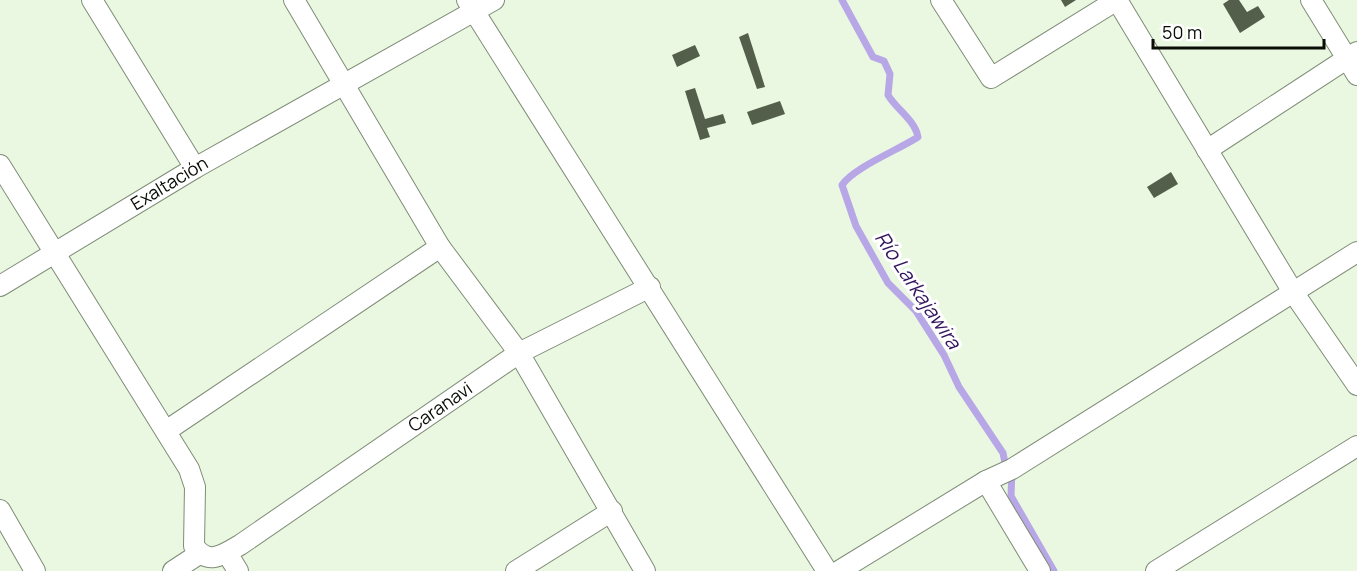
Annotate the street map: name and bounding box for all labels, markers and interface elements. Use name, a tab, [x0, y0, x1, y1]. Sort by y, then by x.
scale bar	[1153, 12, 1324, 50]
text: 50 m	[1162, 20, 1202, 44]
street label: Exaltación	[126, 150, 212, 215]
water label: Río Larkajawira	[869, 226, 968, 355]
street label: Caranavi	[403, 376, 477, 437]

